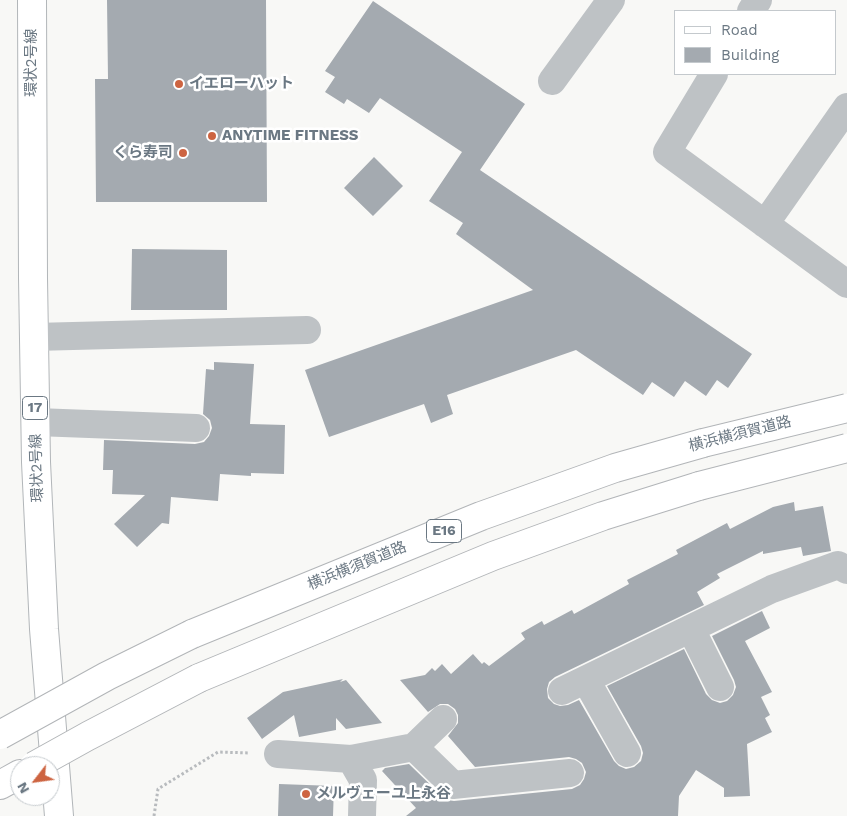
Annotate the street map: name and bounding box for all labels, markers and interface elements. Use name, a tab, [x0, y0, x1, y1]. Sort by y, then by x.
legend	[674, 10, 837, 75]
text: Road	[721, 21, 758, 39]
street label: 環状2号線	[23, 29, 41, 97]
text: Building	[721, 46, 779, 64]
place label: イエローハット	[189, 75, 294, 93]
marker: イエローハット	[173, 78, 185, 90]
place label: ANYTIME FITNESS	[222, 127, 358, 145]
marker: ANYTIME FITNESS	[206, 130, 218, 142]
place label: くら寿司	[113, 144, 173, 162]
marker: くら寿司	[177, 147, 189, 159]
road number: 17	[22, 396, 48, 419]
street label: 横浜横須賀道路	[687, 413, 793, 455]
street label: 環状2号線	[27, 433, 47, 503]
road number: E16	[426, 520, 462, 542]
street label: 横浜横須賀道路	[305, 538, 409, 594]
north arrow	[10, 756, 60, 806]
text: N	[13, 780, 32, 796]
place label: メルヴェーユ上永谷	[316, 785, 451, 803]
marker: メルヴェーユ上永谷	[300, 788, 312, 800]

